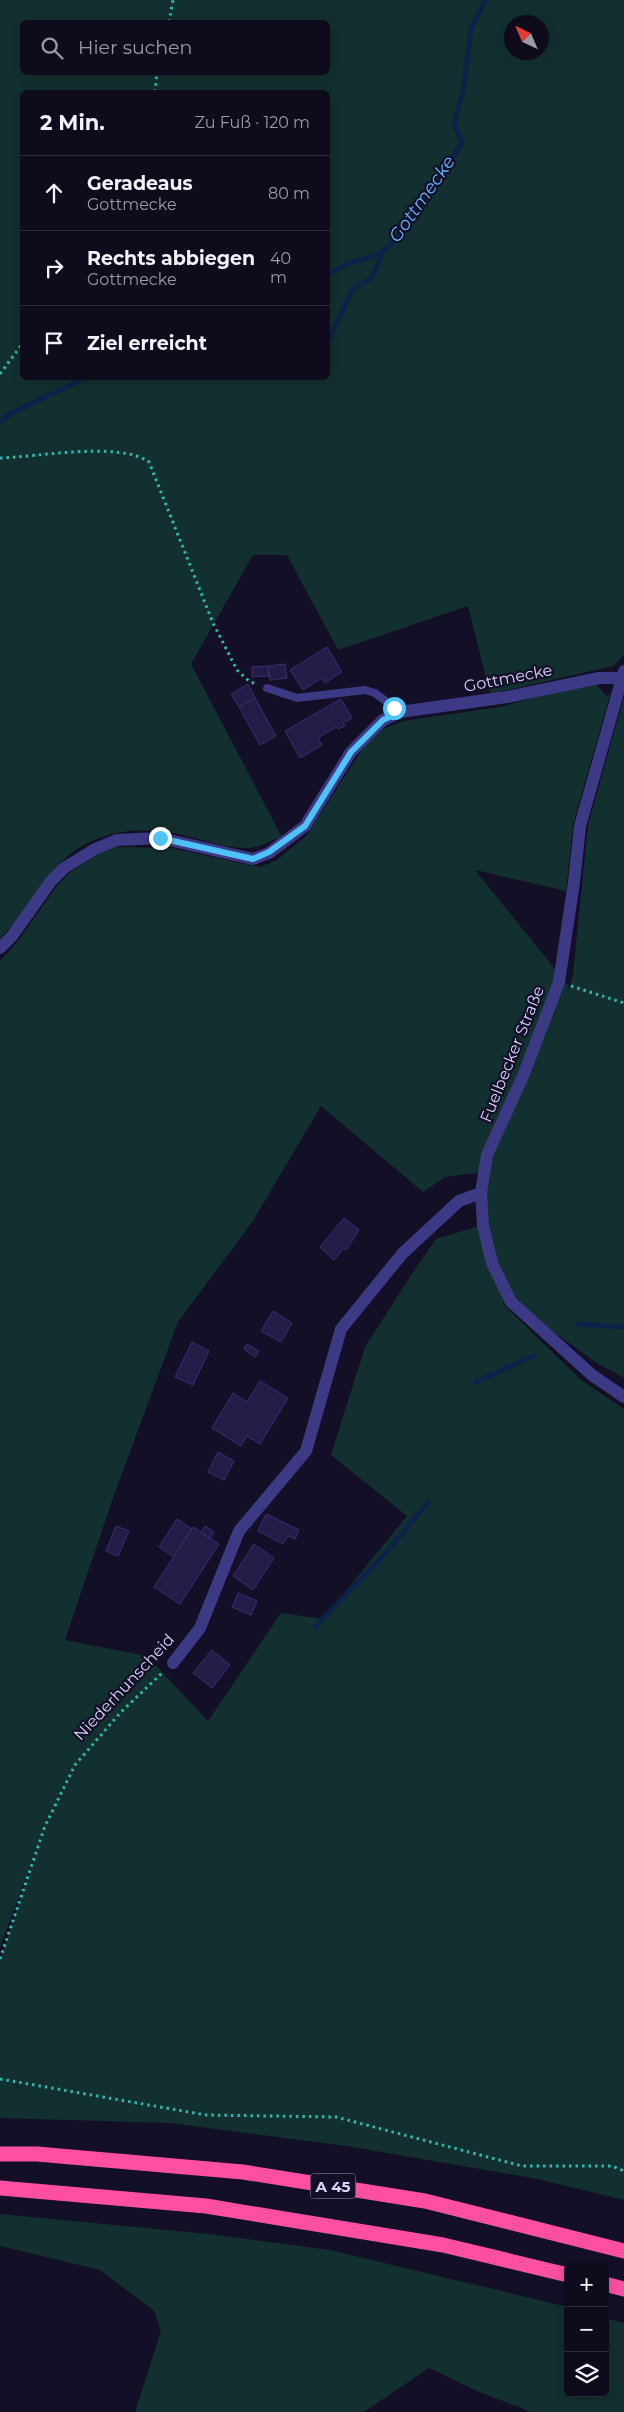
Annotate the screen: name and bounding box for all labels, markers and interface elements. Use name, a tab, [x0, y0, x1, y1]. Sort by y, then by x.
north arrow	[504, 15, 549, 60]
search box	[20, 20, 330, 75]
icon: search	[38, 34, 66, 62]
text: Hier suchen	[78, 36, 192, 59]
text: 2 Min.	[40, 110, 105, 135]
text: Zu Fuß · 120 m	[194, 113, 310, 132]
water label: Gottmecke	[384, 151, 460, 247]
text: Geradeaus	[87, 172, 193, 195]
icon: ahead	[40, 179, 68, 207]
text: 80 m	[268, 184, 310, 203]
text: Gottmecke	[87, 195, 177, 214]
text: Rechts abbiegen	[87, 247, 255, 270]
text: 40 m	[270, 249, 291, 287]
icon: right	[40, 254, 68, 282]
text: Gottmecke	[87, 270, 177, 289]
icon: arrive	[40, 329, 68, 357]
text: Ziel erreicht	[87, 332, 207, 355]
street label: Gottmecke	[462, 660, 554, 696]
route start	[383, 697, 406, 720]
route end	[149, 827, 172, 850]
street label: Fuelbecker Straße	[476, 983, 548, 1125]
street label: Niederhunscheid	[70, 1630, 178, 1744]
road number: A 45	[310, 2174, 356, 2198]
map controls	[564, 2262, 609, 2397]
button: +	[564, 2262, 609, 2307]
button: −	[564, 2307, 609, 2352]
button: layers	[564, 2352, 609, 2397]

